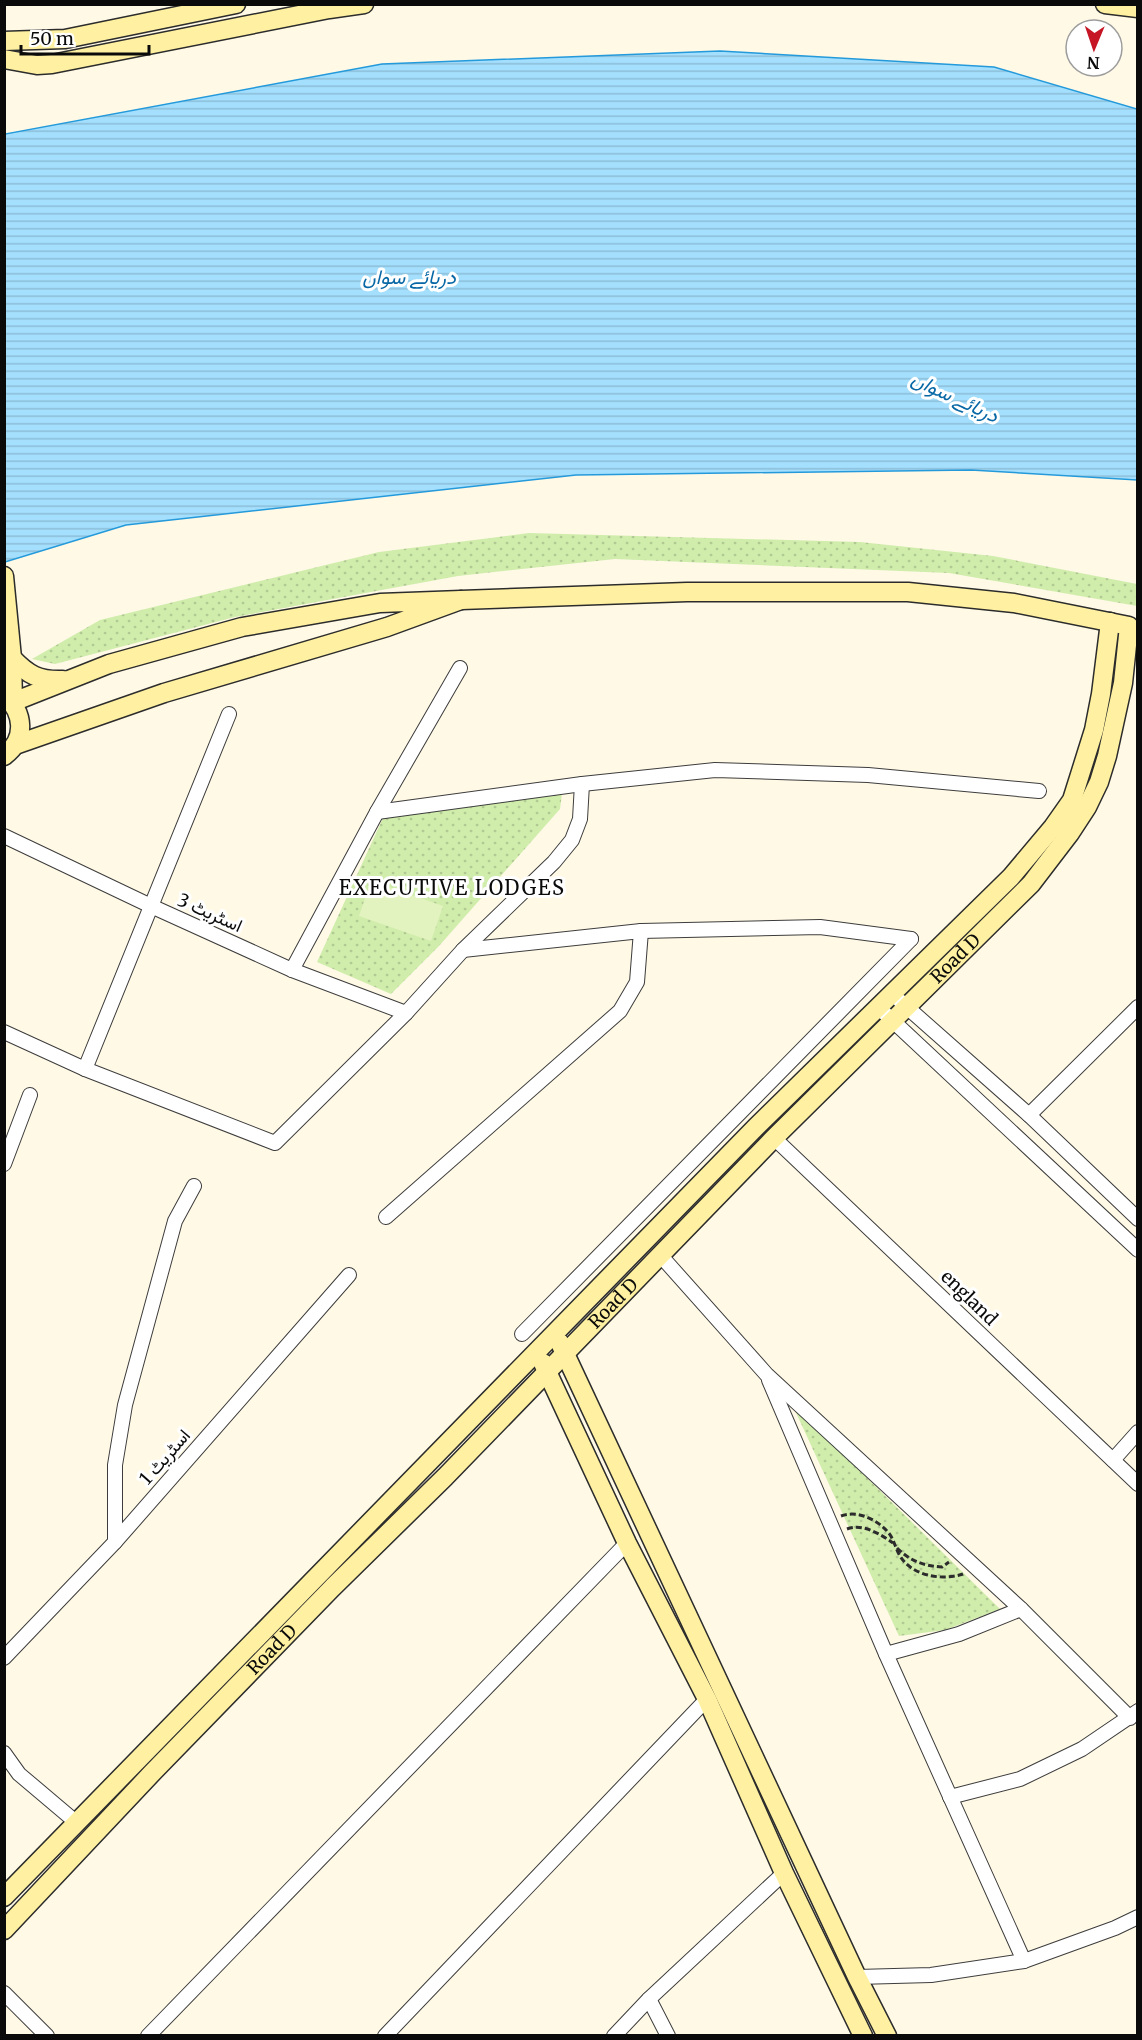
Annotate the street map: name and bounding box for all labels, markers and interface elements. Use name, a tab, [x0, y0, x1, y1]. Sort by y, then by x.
scale bar	[21, 18, 148, 56]
north arrow	[1064, 18, 1124, 78]
text: 50 m	[30, 27, 74, 50]
text: N	[1086, 53, 1100, 73]
water label: دریائے سواں	[362, 264, 456, 290]
water label: دریائے سواں	[907, 365, 1003, 429]
district label: EXECUTIVE LODGES	[339, 875, 565, 900]
street label: اسٹریٹ 3	[174, 888, 246, 937]
street label: Road D	[925, 928, 985, 988]
street label: england	[936, 1265, 1003, 1330]
street label: Road D	[583, 1273, 643, 1333]
street label: اسٹریٹ 1	[134, 1424, 195, 1489]
street label: Road D	[242, 1619, 301, 1679]

